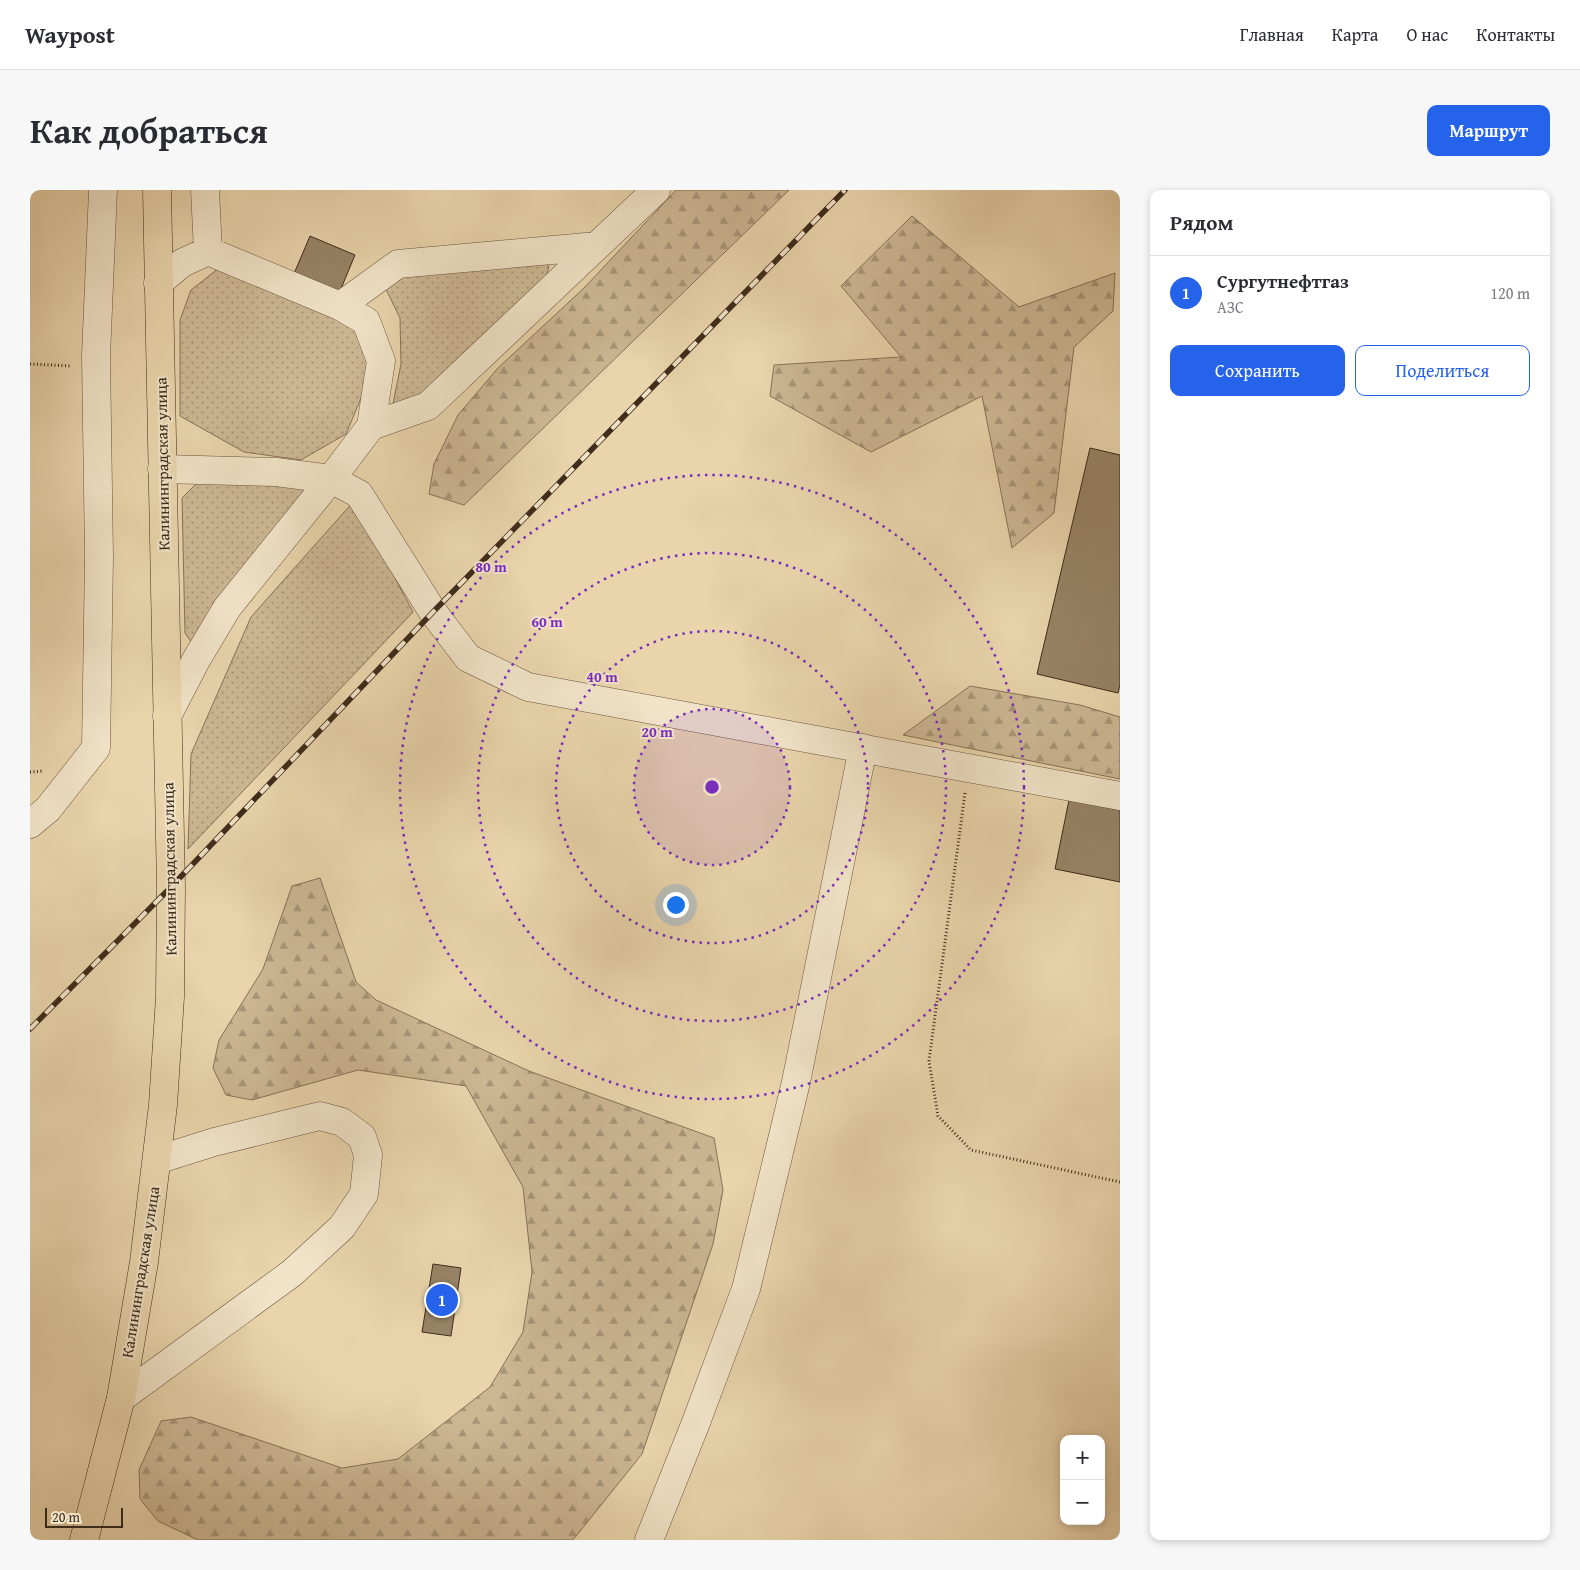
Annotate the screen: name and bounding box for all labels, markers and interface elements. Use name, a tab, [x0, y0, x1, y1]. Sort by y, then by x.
text: Waypost	[25, 17, 115, 52]
text: Главная	[1240, 21, 1304, 48]
text: Карта	[1332, 21, 1378, 48]
text: О нас	[1406, 21, 1448, 48]
text: Контакты	[1476, 21, 1555, 48]
text: Как добраться	[30, 105, 268, 156]
button: Маршрут	[1427, 105, 1550, 156]
text: Рядом	[1170, 207, 1233, 238]
text: Сургутнефтгаз	[1217, 267, 1349, 295]
text: 1	[1182, 281, 1190, 305]
text: 120 m	[1490, 281, 1530, 305]
text: АЗС	[1217, 295, 1244, 319]
button: Сохранить	[1170, 345, 1345, 396]
button: Поделиться	[1355, 345, 1530, 396]
street label: Калининградская улица	[148, 377, 176, 551]
text: 80 m	[475, 556, 507, 577]
text: 60 m	[531, 611, 563, 632]
text: 40 m	[586, 666, 618, 687]
text: 20 m	[641, 721, 673, 742]
centre of rings	[703, 778, 721, 796]
street label: Калининградская улица	[155, 782, 183, 956]
your location	[663, 892, 689, 918]
street label: Калининградская улица	[115, 1184, 165, 1360]
pin: 1	[426, 1281, 458, 1319]
map controls	[1060, 1435, 1105, 1525]
button: +	[1060, 1435, 1105, 1480]
button: −	[1060, 1480, 1105, 1525]
scale bar	[45, 1505, 122, 1528]
text: 20 m	[52, 1507, 80, 1527]

